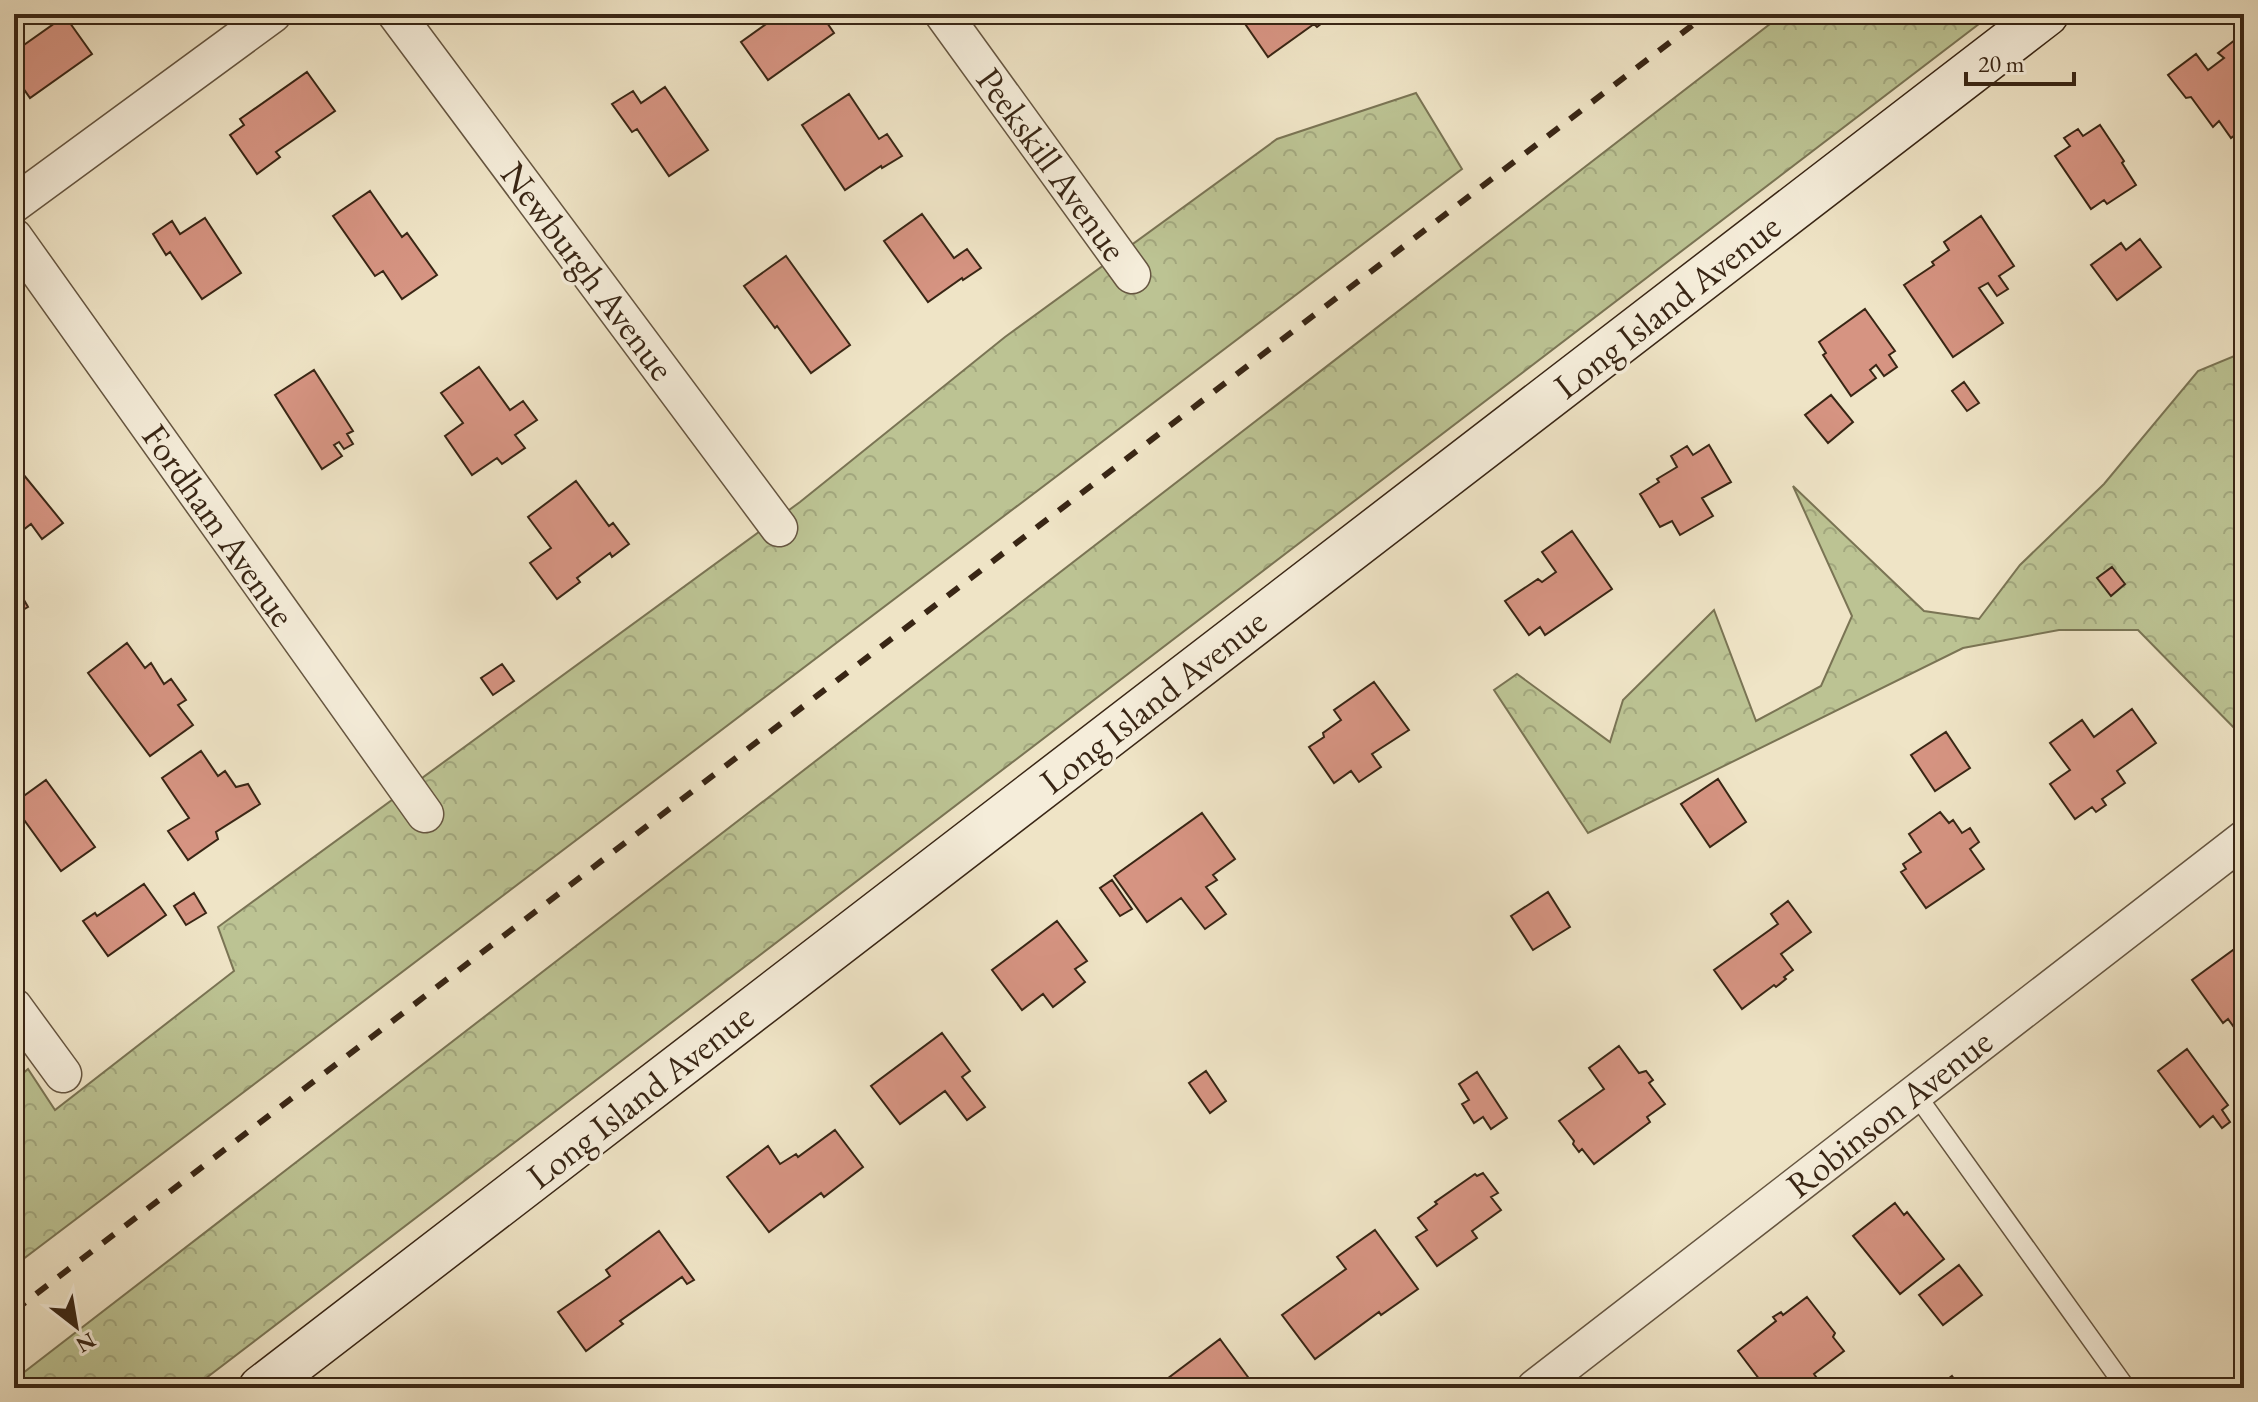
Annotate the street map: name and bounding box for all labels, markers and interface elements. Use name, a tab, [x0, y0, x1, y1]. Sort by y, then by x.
scale bar	[1966, 36, 2074, 86]
text: 20 m	[1978, 48, 2025, 79]
street label: Peekskill Avenue	[966, 58, 1138, 270]
street label: Newburgh Avenue	[491, 152, 685, 390]
street label: Long Island Avenue	[1544, 203, 1790, 409]
street label: Fordham Avenue	[132, 415, 306, 635]
street label: Long Island Avenue	[1030, 598, 1276, 804]
street label: Long Island Avenue	[517, 993, 763, 1199]
street label: Robinson Avenue	[1776, 1018, 2002, 1208]
north arrow	[36, 1286, 116, 1366]
text: N	[71, 1326, 101, 1360]

